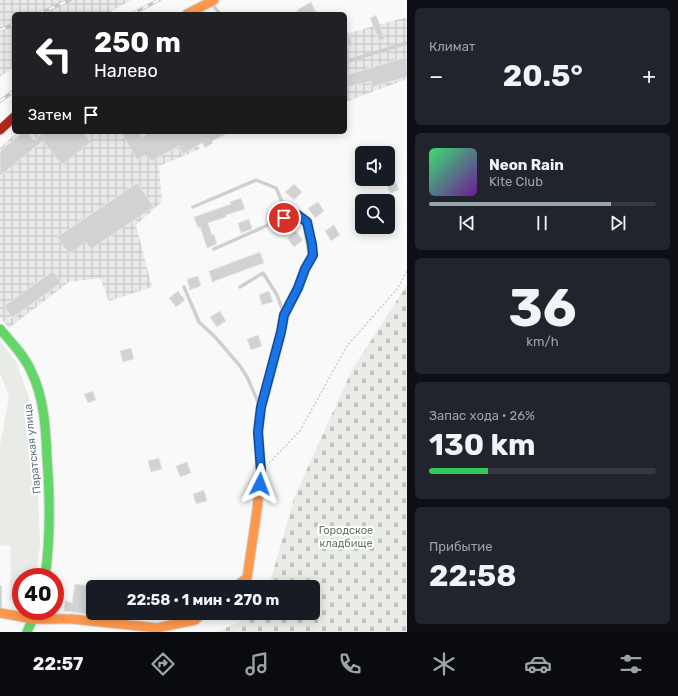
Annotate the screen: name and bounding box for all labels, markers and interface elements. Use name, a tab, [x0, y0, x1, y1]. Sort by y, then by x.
text: 250 m	[94, 26, 181, 59]
icon: left	[28, 28, 80, 80]
text: Климат	[429, 39, 475, 54]
text: 20.5°	[503, 58, 583, 94]
text: Налево	[94, 60, 158, 82]
text: −	[429, 63, 443, 90]
text: +	[642, 63, 656, 90]
icon: arrive	[80, 104, 102, 126]
text: Затем	[28, 106, 72, 124]
map controls	[355, 146, 395, 234]
button: sound	[355, 146, 395, 186]
text: Neon Rain	[489, 156, 564, 174]
text: Kite Club	[489, 174, 543, 189]
button: search	[355, 194, 395, 234]
pin	[267, 201, 301, 235]
icon: arrive	[273, 207, 295, 229]
icon: previous	[456, 212, 478, 234]
icon: pause	[531, 212, 553, 234]
icon: next	[607, 212, 629, 234]
text: 36	[508, 277, 577, 339]
text: km/h	[526, 334, 559, 349]
street label: Паратская улица	[21, 403, 44, 495]
text: Запас хода · 26%	[429, 408, 535, 423]
text: 130 km	[429, 427, 536, 463]
position arrow	[239, 463, 281, 505]
park label: Городское кладбище	[319, 524, 373, 550]
text: Прибытие	[429, 539, 493, 554]
text: 22:58	[429, 558, 516, 594]
speed limit sign: 40	[12, 568, 64, 620]
text: 22:58 · 1 мин · 270 m	[127, 591, 279, 609]
icon: directions	[149, 650, 177, 678]
icon: music	[243, 650, 271, 678]
icon: phone	[336, 650, 364, 678]
icon: climate	[430, 650, 458, 678]
icon: car	[524, 650, 552, 678]
icon: filters	[617, 650, 645, 678]
text: 22:57	[33, 653, 83, 675]

